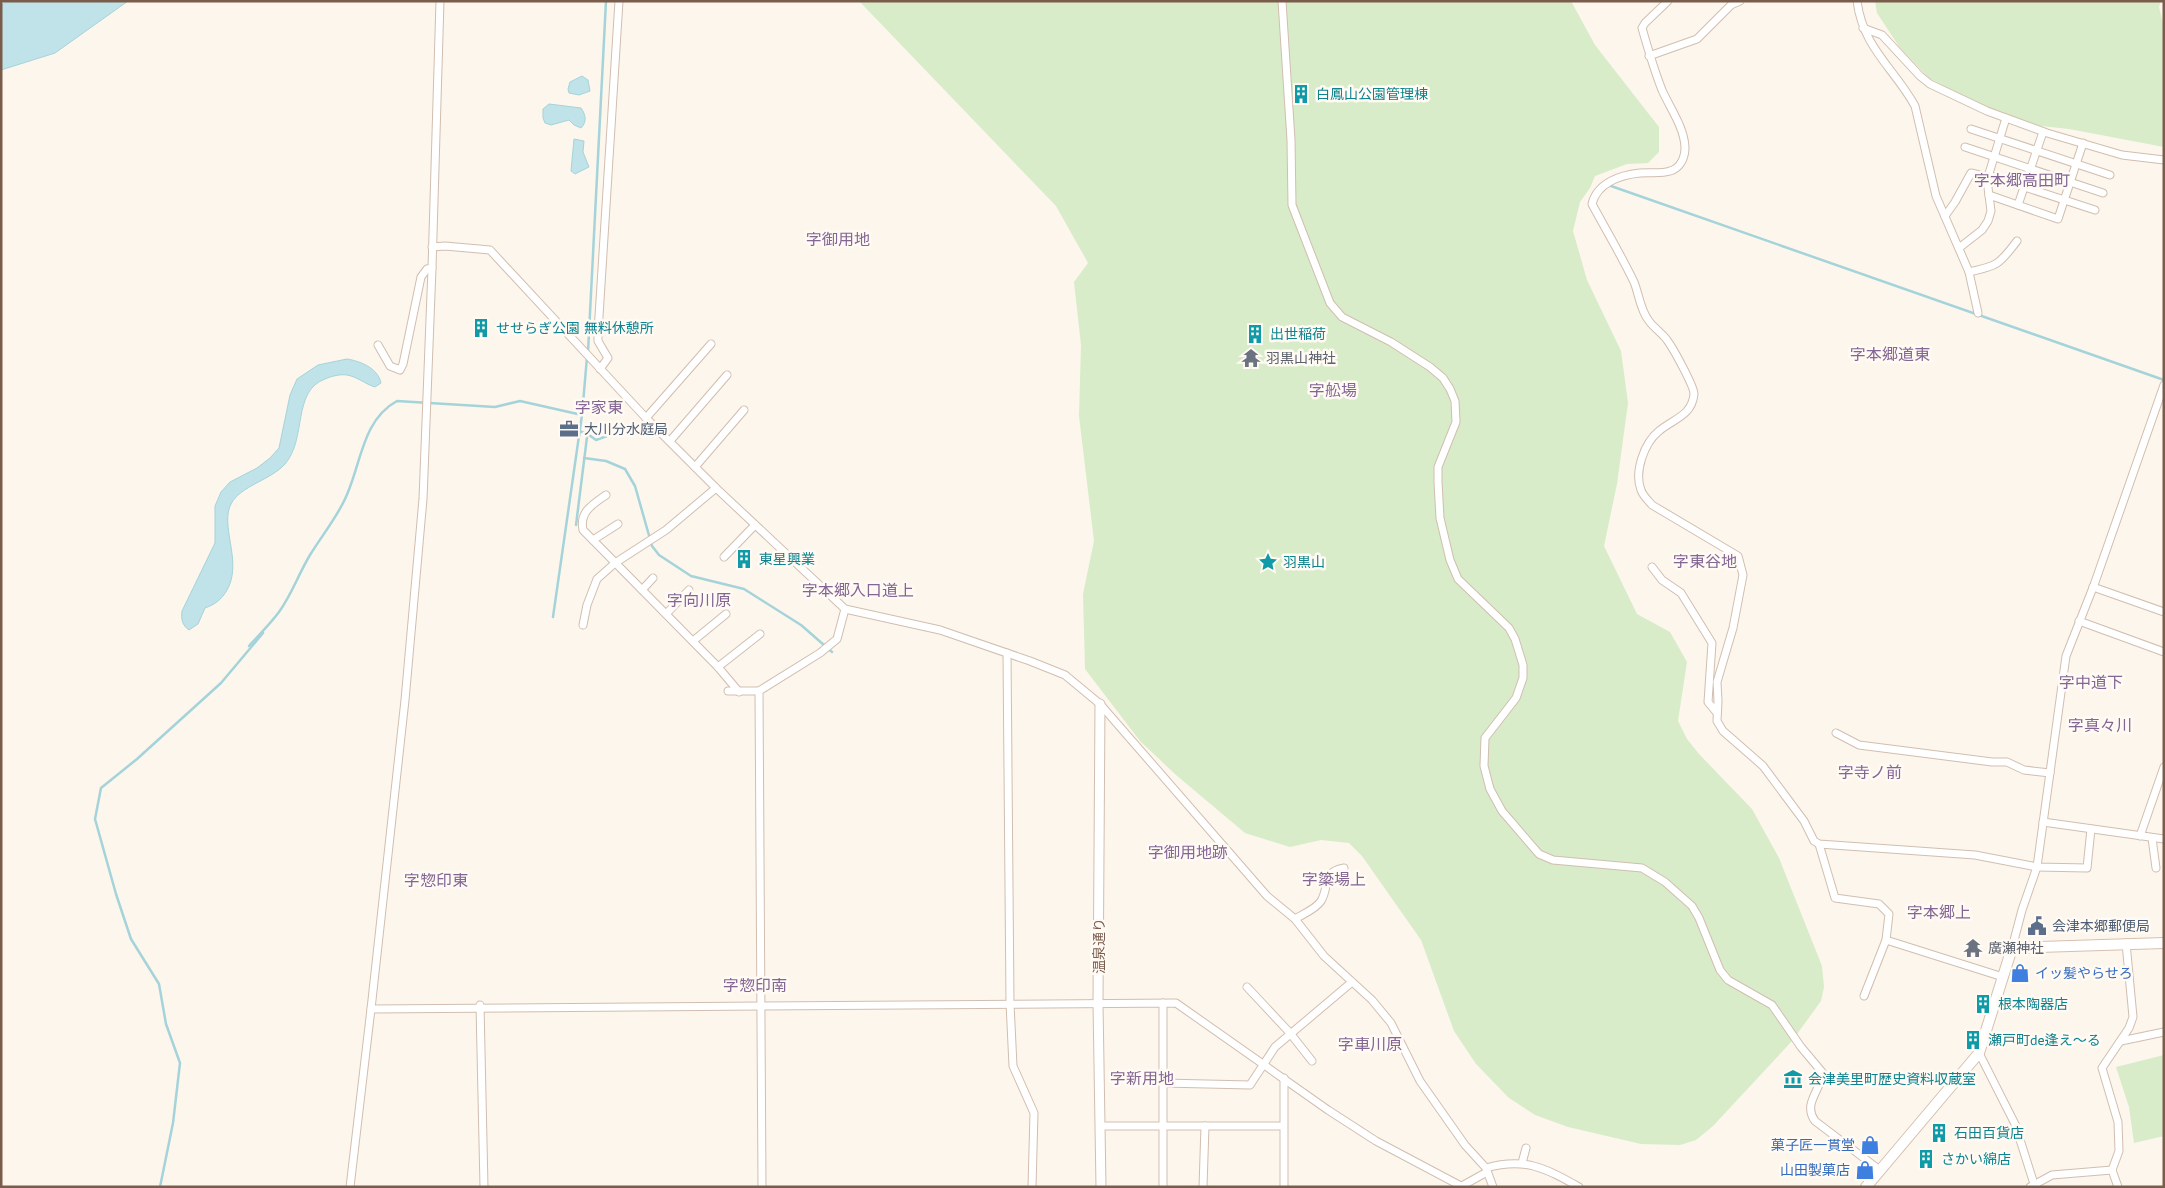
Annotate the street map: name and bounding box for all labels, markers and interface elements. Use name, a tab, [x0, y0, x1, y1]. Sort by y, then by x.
building icon: 白鳳山公園管理棟	[1290, 83, 1312, 105]
place label: 白鳳山公園管理棟	[1316, 85, 1428, 103]
district label: 字本郷高田町	[1974, 170, 2070, 190]
district label: 字御用地	[806, 229, 870, 249]
building icon: せせらぎ公園 無料休憩所	[470, 317, 492, 339]
place label: せせらぎ公園 無料休憩所	[496, 319, 654, 337]
building icon: 出世稲荷	[1244, 323, 1266, 345]
place label: 出世稲荷	[1270, 325, 1326, 343]
district label: 字本郷道東	[1850, 344, 1930, 364]
temple icon: 羽黒山神社	[1240, 347, 1262, 369]
place label: 羽黒山神社	[1266, 349, 1336, 367]
district label: 字舩場	[1309, 380, 1357, 400]
district label: 字家東	[575, 397, 623, 417]
office icon: 大川分水庭局	[558, 418, 580, 440]
place label: 大川分水庭局	[584, 420, 668, 438]
building icon: 東星興業	[733, 548, 755, 570]
place label: 東星興業	[759, 550, 815, 568]
place icon: 羽黒山	[1257, 551, 1279, 573]
district label: 字東谷地	[1673, 551, 1737, 571]
place label: 羽黒山	[1283, 553, 1325, 571]
district label: 字本郷入口道上	[802, 580, 914, 600]
district label: 字向川原	[667, 590, 731, 610]
district label: 字中道下	[2059, 672, 2123, 692]
district label: 字真々川	[2068, 715, 2132, 735]
district label: 字寺ノ前	[1838, 762, 1902, 782]
district label: 字御用地跡	[1148, 842, 1228, 862]
district label: 字簗場上	[1302, 869, 1366, 889]
district label: 字惣印東	[404, 870, 468, 890]
district label: 字本郷上	[1907, 902, 1971, 922]
public building icon: 会津本郷郵便局	[2026, 915, 2048, 937]
place label: 会津本郷郵便局	[2052, 917, 2150, 935]
street label: 温泉通り	[1090, 918, 1108, 974]
temple icon: 廣瀬神社	[1962, 937, 1984, 959]
place label: 廣瀬神社	[1988, 939, 2044, 957]
shop icon: イッ髪やらせろ	[2009, 962, 2031, 984]
place label: イッ髪やらせろ	[2035, 964, 2133, 982]
district label: 字惣印南	[723, 975, 787, 995]
building icon: 根本陶器店	[1972, 993, 1994, 1015]
place label: 根本陶器店	[1998, 995, 2068, 1013]
building icon: 瀬戸町de逢え〜る	[1962, 1029, 1984, 1051]
place label: 瀬戸町de逢え〜る	[1988, 1031, 2101, 1049]
district label: 字車川原	[1338, 1034, 1402, 1054]
district label: 字新用地	[1110, 1068, 1174, 1088]
museum icon: 会津美里町歴史資料収蔵室	[1782, 1068, 1804, 1090]
place label: 会津美里町歴史資料収蔵室	[1808, 1070, 1976, 1088]
building icon: 石田百貨店	[1928, 1122, 1950, 1144]
place label: 石田百貨店	[1954, 1124, 2024, 1142]
shop icon: 菓子匠一貫堂	[1859, 1134, 1881, 1156]
place label: 菓子匠一貫堂	[1771, 1136, 1855, 1154]
building icon: さかい綿店	[1915, 1148, 1937, 1170]
place label: さかい綿店	[1941, 1150, 2011, 1168]
shop icon: 山田製菓店	[1854, 1159, 1876, 1181]
place label: 山田製菓店	[1780, 1161, 1850, 1179]

